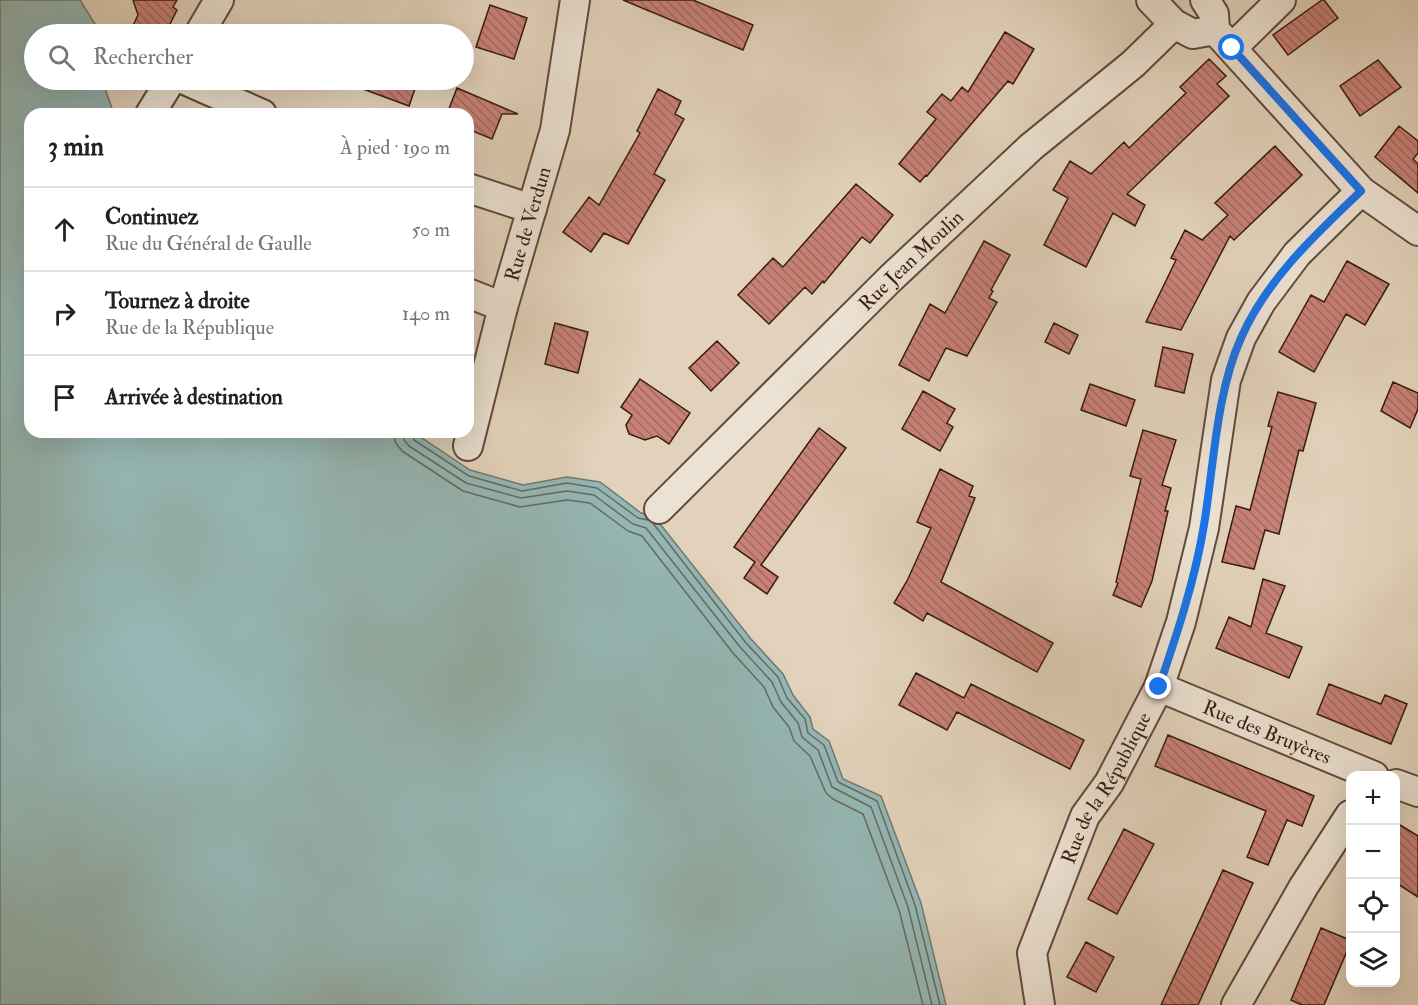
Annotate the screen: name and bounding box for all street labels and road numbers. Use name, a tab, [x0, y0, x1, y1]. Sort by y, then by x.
street label: Rue de Verdun	[499, 164, 556, 284]
street label: Rue Jean Moulin	[853, 204, 969, 316]
street label: Rue des Bruyères	[1199, 694, 1335, 770]
street label: Rue de la République	[1055, 708, 1156, 867]

